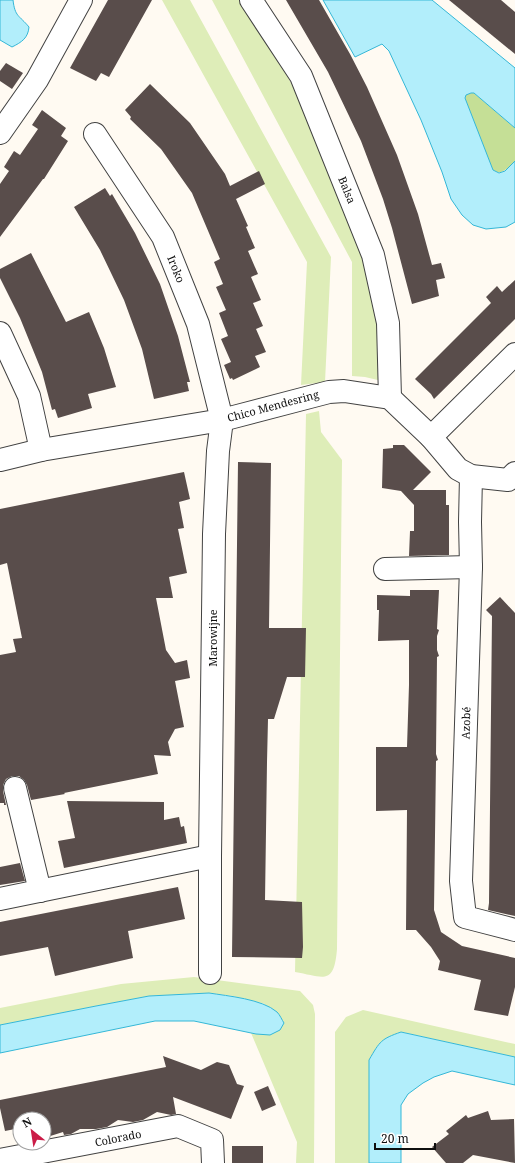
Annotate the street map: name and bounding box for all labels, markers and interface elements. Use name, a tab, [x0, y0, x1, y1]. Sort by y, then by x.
street label: Balsa	[335, 174, 360, 206]
street label: Iroko	[164, 253, 189, 285]
street label: Chico Mendesring	[225, 386, 321, 425]
street label: Marowijne	[205, 609, 220, 667]
street label: Azobé	[457, 706, 474, 739]
north arrow	[12, 1111, 52, 1151]
text: N	[19, 1113, 35, 1131]
scale bar	[375, 1125, 435, 1151]
street label: Colorado	[93, 1126, 142, 1149]
text: 20 m	[381, 1130, 409, 1147]

